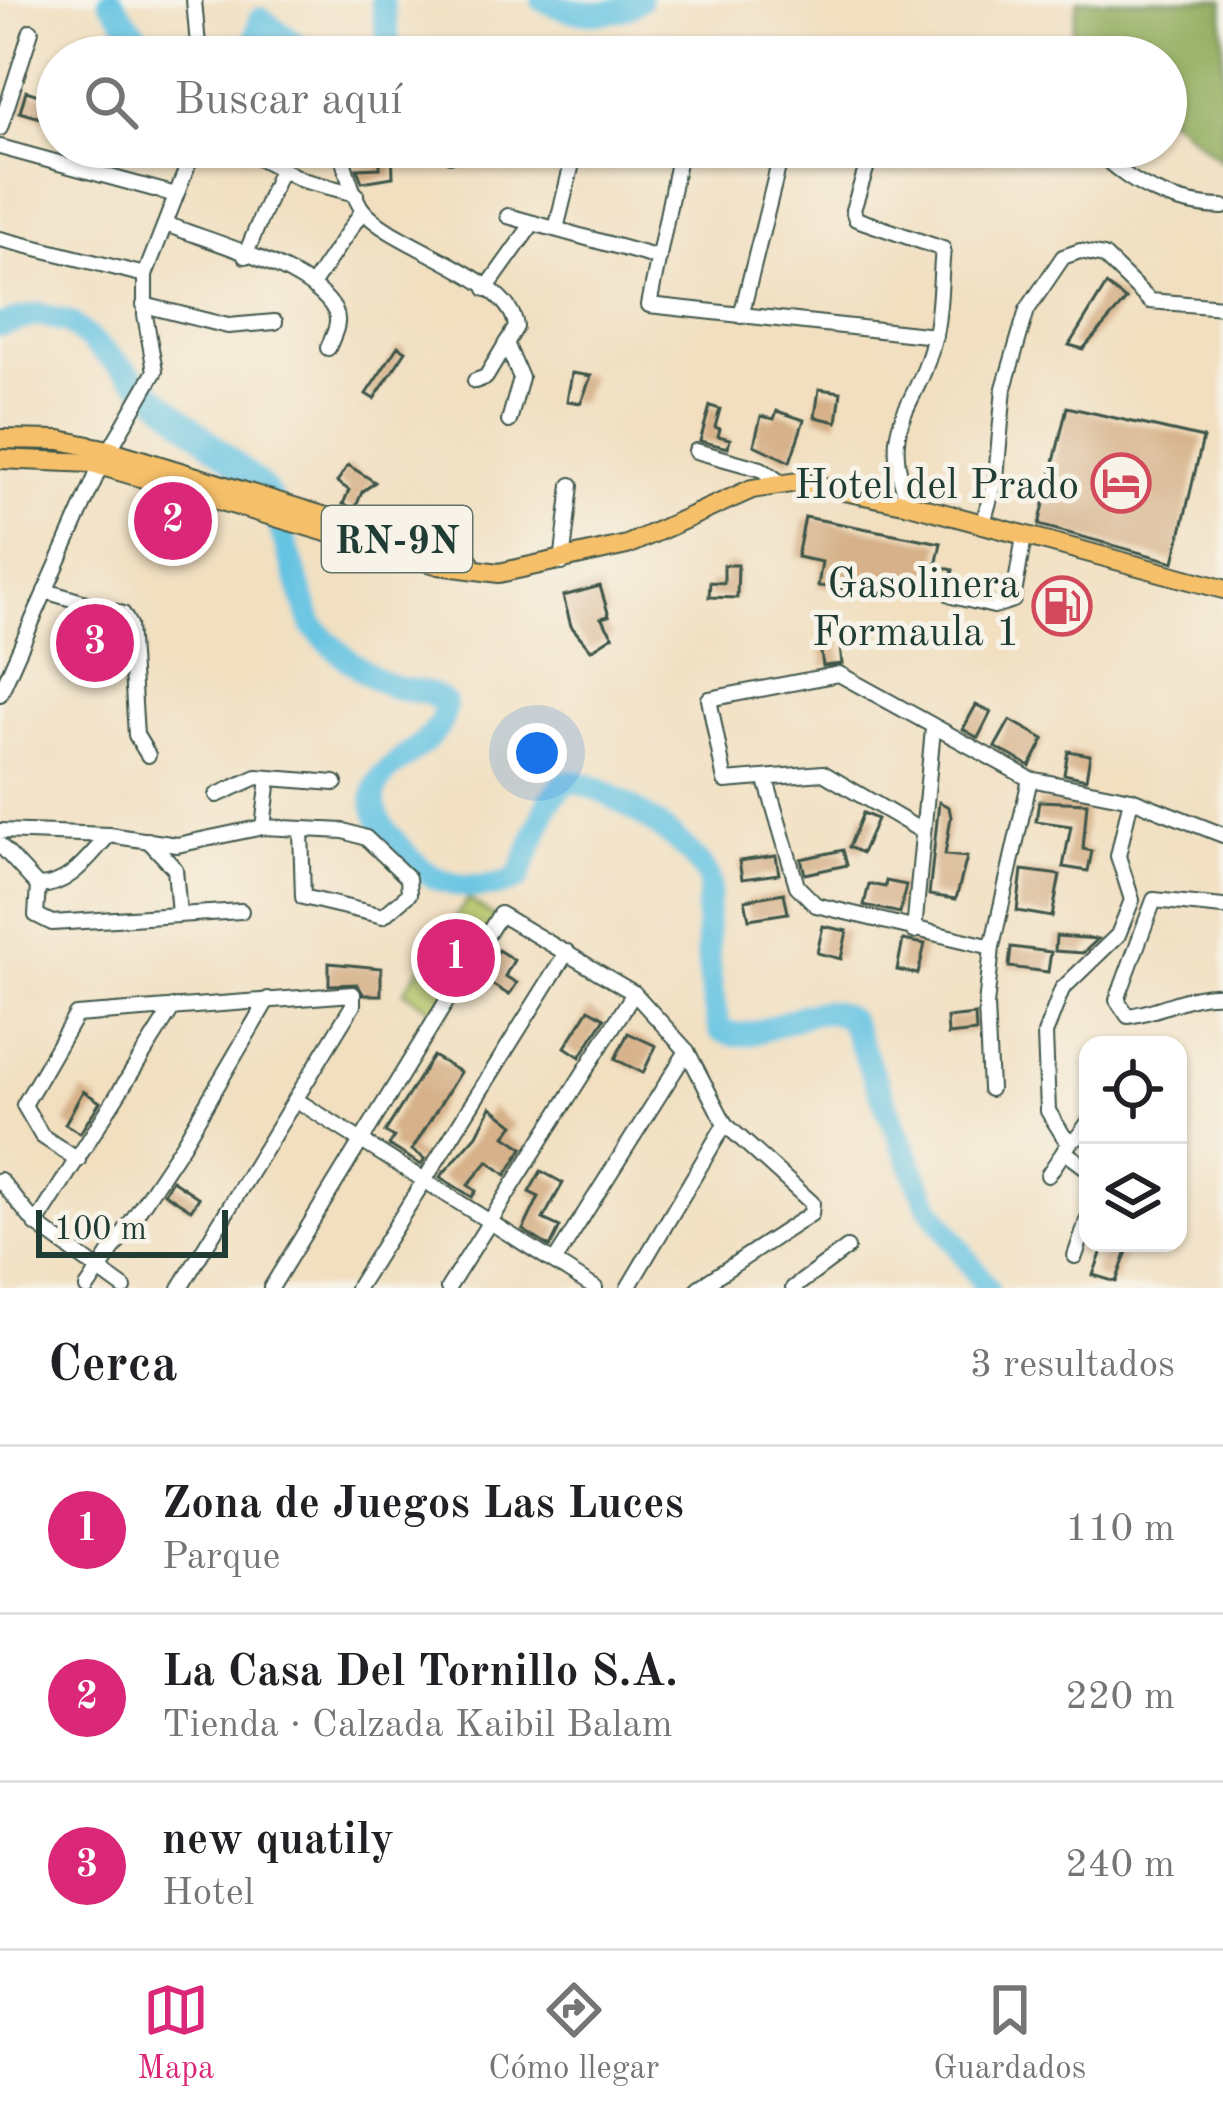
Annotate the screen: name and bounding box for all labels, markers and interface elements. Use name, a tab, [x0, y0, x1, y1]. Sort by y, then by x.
search box	[36, 36, 1187, 168]
icon: search	[78, 69, 144, 135]
text: Buscar aquí	[174, 79, 403, 124]
hotel icon: Hotel del Prado	[1090, 452, 1152, 514]
place label: Hotel del Prado	[794, 466, 1079, 508]
pin: 2	[134, 476, 212, 566]
road number: RN-9N	[322, 506, 472, 572]
place label: Gasolinera Formaula 1	[812, 565, 1020, 655]
fuel station icon: Gasolinera Formaula 1	[1031, 575, 1093, 637]
pin: 3	[56, 598, 134, 688]
your location	[507, 723, 567, 783]
pin: 1	[417, 913, 495, 1003]
map controls	[1079, 1036, 1187, 1252]
button: locate	[1079, 1036, 1187, 1144]
button: layers	[1079, 1144, 1187, 1252]
scale bar	[36, 1204, 228, 1257]
text: 100 m	[54, 1214, 147, 1247]
text: Cerca	[48, 1341, 178, 1392]
text: 3 resultados	[970, 1346, 1175, 1385]
text: Zona de Juegos Las Luces	[162, 1483, 684, 1528]
text: 1	[76, 1510, 98, 1549]
text: 110 m	[1065, 1510, 1175, 1549]
text: Parque	[162, 1538, 280, 1577]
text: La Casa Del Tornillo S.A.	[162, 1651, 678, 1696]
text: 2	[76, 1678, 98, 1717]
text: 220 m	[1065, 1678, 1175, 1717]
text: Tienda · Calzada Kaibil Balam	[162, 1706, 673, 1745]
text: new quatily	[162, 1819, 394, 1864]
text: 3	[76, 1846, 98, 1885]
text: 240 m	[1065, 1846, 1175, 1885]
text: Hotel	[162, 1874, 254, 1913]
tab: Mapa	[137, 1977, 214, 2090]
tab: Cómo llegar	[488, 1977, 659, 2090]
tab: Guardados	[933, 1977, 1086, 2090]

